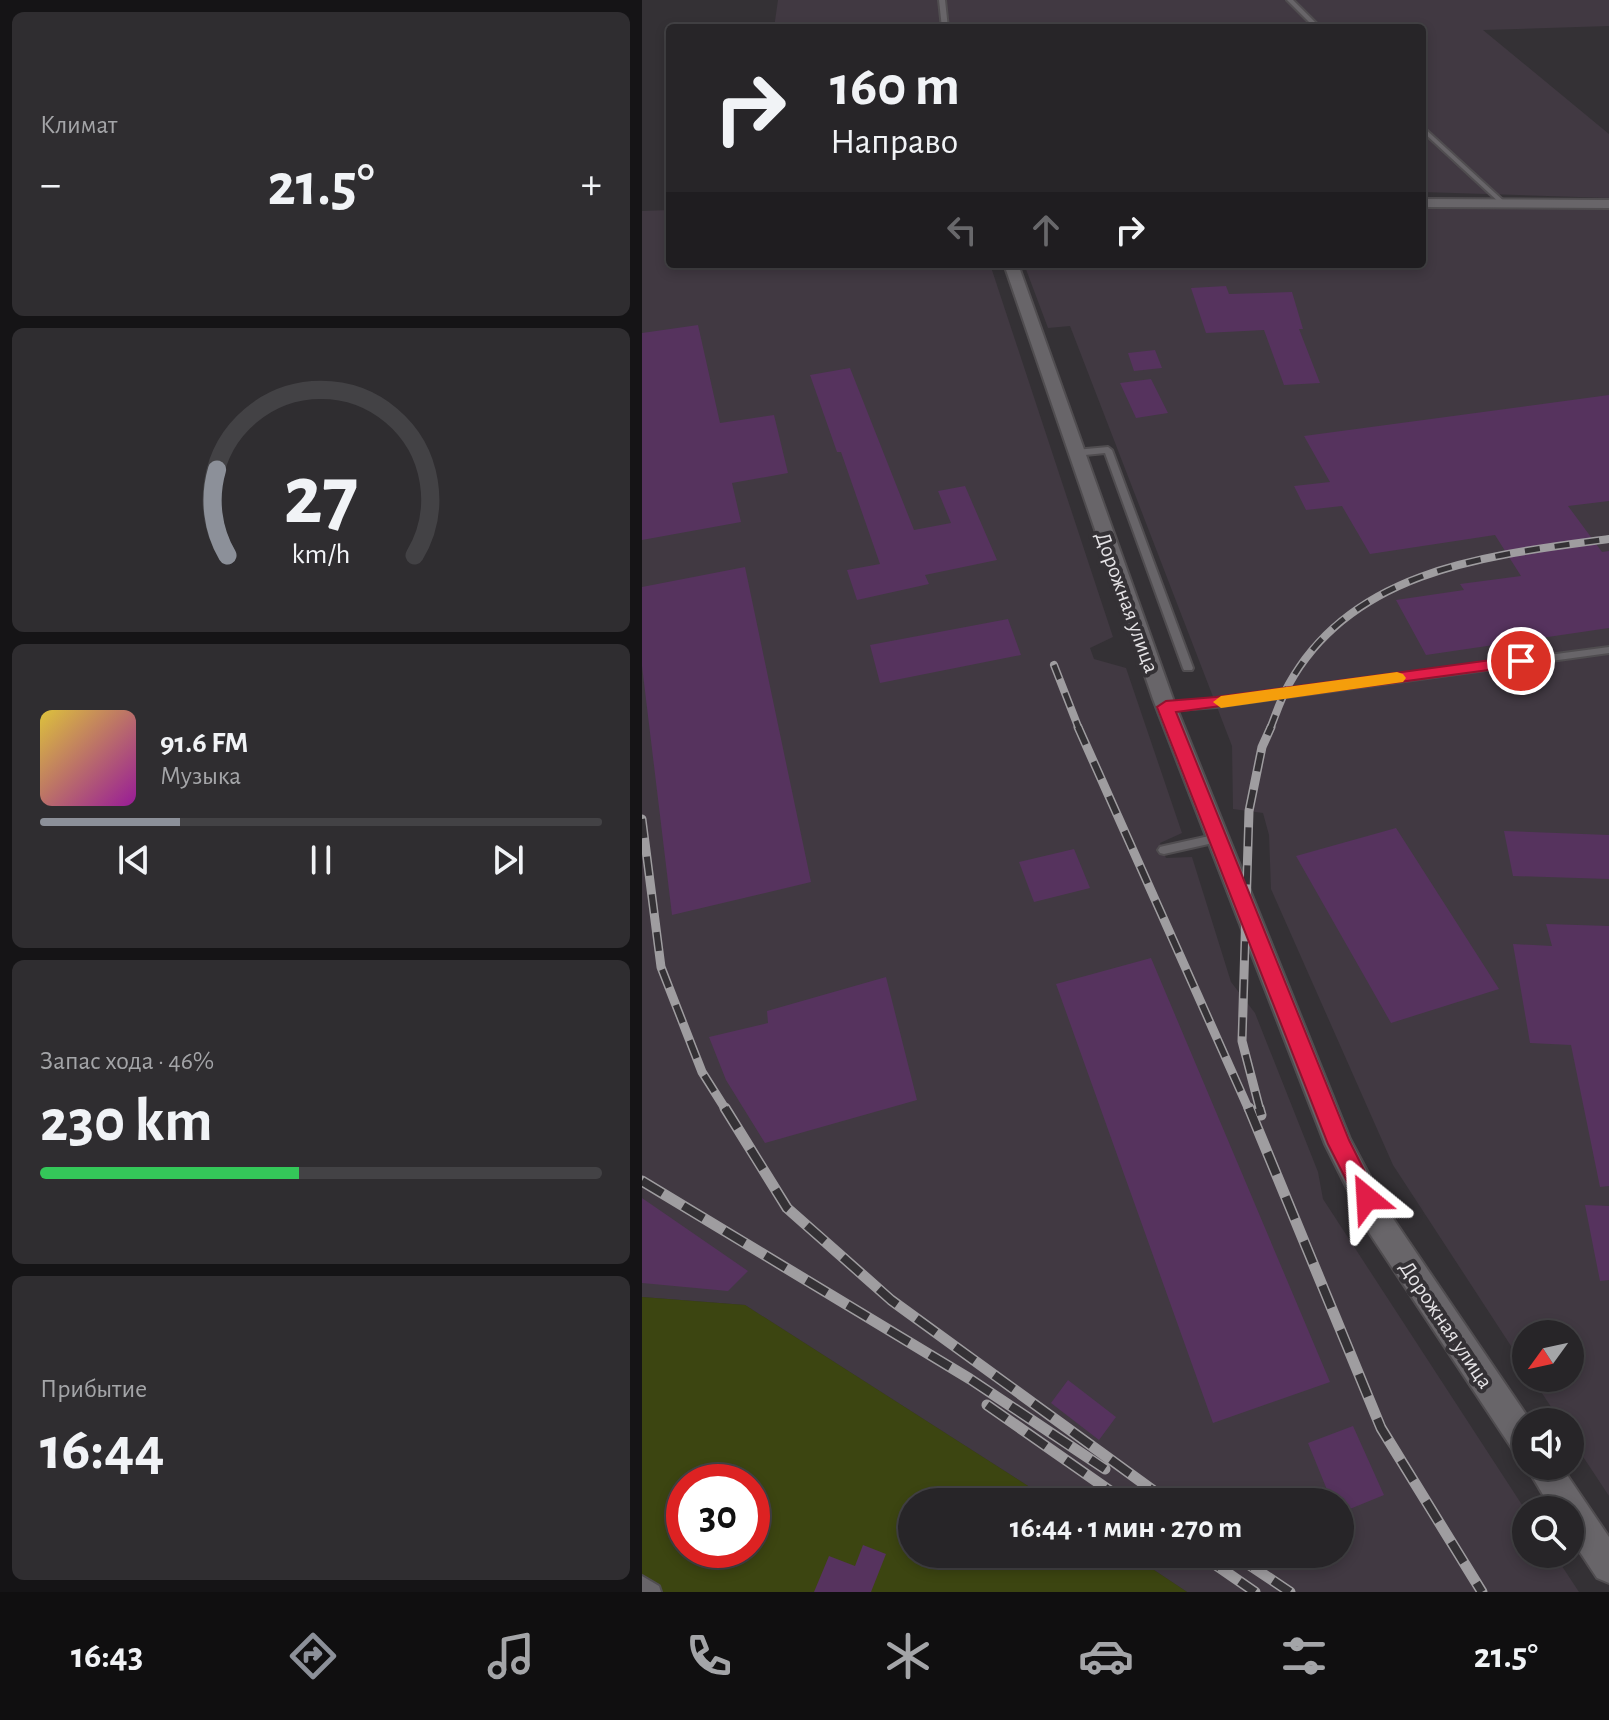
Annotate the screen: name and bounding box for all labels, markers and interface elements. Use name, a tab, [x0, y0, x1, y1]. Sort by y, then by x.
icon: right	[698, 56, 802, 160]
text: 160 m	[830, 59, 960, 115]
text: Климат	[40, 112, 117, 138]
text: Направо	[830, 124, 958, 160]
text: 21.5°	[267, 156, 375, 216]
text: −	[40, 163, 61, 207]
text: +	[581, 163, 602, 207]
icon: left	[940, 208, 984, 252]
icon: ahead	[1024, 208, 1068, 252]
icon: right	[1108, 208, 1152, 252]
text: 27	[283, 455, 359, 539]
street label: Дорожная улица	[1091, 529, 1163, 676]
text: km/h	[292, 540, 350, 569]
pin	[1487, 627, 1555, 695]
icon: arrive	[1499, 639, 1543, 683]
text: 91.6 FM	[160, 728, 248, 758]
text: Музыка	[160, 763, 241, 789]
icon: previous	[112, 838, 156, 882]
icon: pause	[299, 838, 343, 882]
icon: next	[486, 838, 530, 882]
text: Запас хода · 46%	[40, 1048, 214, 1074]
text: 230 km	[40, 1092, 213, 1152]
position arrow	[1325, 1156, 1409, 1240]
street label: Дорожная улица	[1396, 1257, 1497, 1392]
north arrow	[1512, 1320, 1584, 1392]
map controls	[1512, 1320, 1584, 1568]
text: Прибытие	[40, 1376, 147, 1402]
button: sound	[1512, 1408, 1584, 1480]
text: 16:44	[40, 1420, 165, 1480]
speed limit sign: 30	[666, 1464, 770, 1568]
button: search	[1512, 1496, 1584, 1568]
text: 16:44 · 1 мин · 270 m	[1010, 1513, 1242, 1543]
icon: directions	[285, 1628, 341, 1684]
icon: music	[483, 1628, 539, 1684]
icon: phone	[681, 1628, 737, 1684]
icon: climate	[880, 1628, 936, 1684]
icon: car	[1078, 1628, 1134, 1684]
icon: filters	[1276, 1628, 1332, 1684]
text: 16:43	[71, 1638, 143, 1674]
text: 21.5°	[1474, 1638, 1538, 1674]

